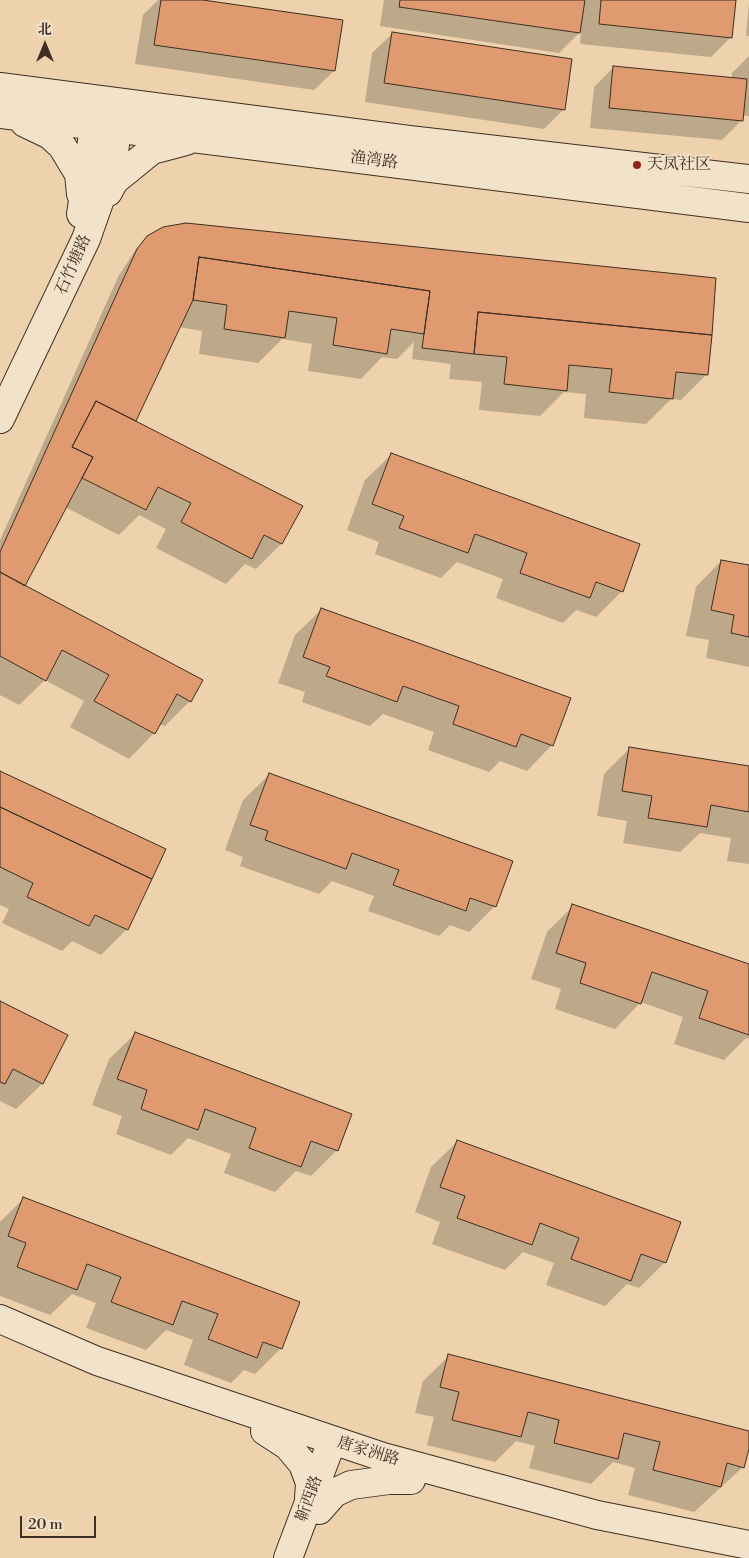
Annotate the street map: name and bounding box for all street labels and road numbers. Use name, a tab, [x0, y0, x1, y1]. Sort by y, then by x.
street label: 渔湾路	[349, 149, 399, 173]
street label: 石竹塘路	[52, 232, 96, 298]
street label: 唐家洲路	[335, 1433, 401, 1471]
street label: 靳西路	[293, 1473, 327, 1525]

